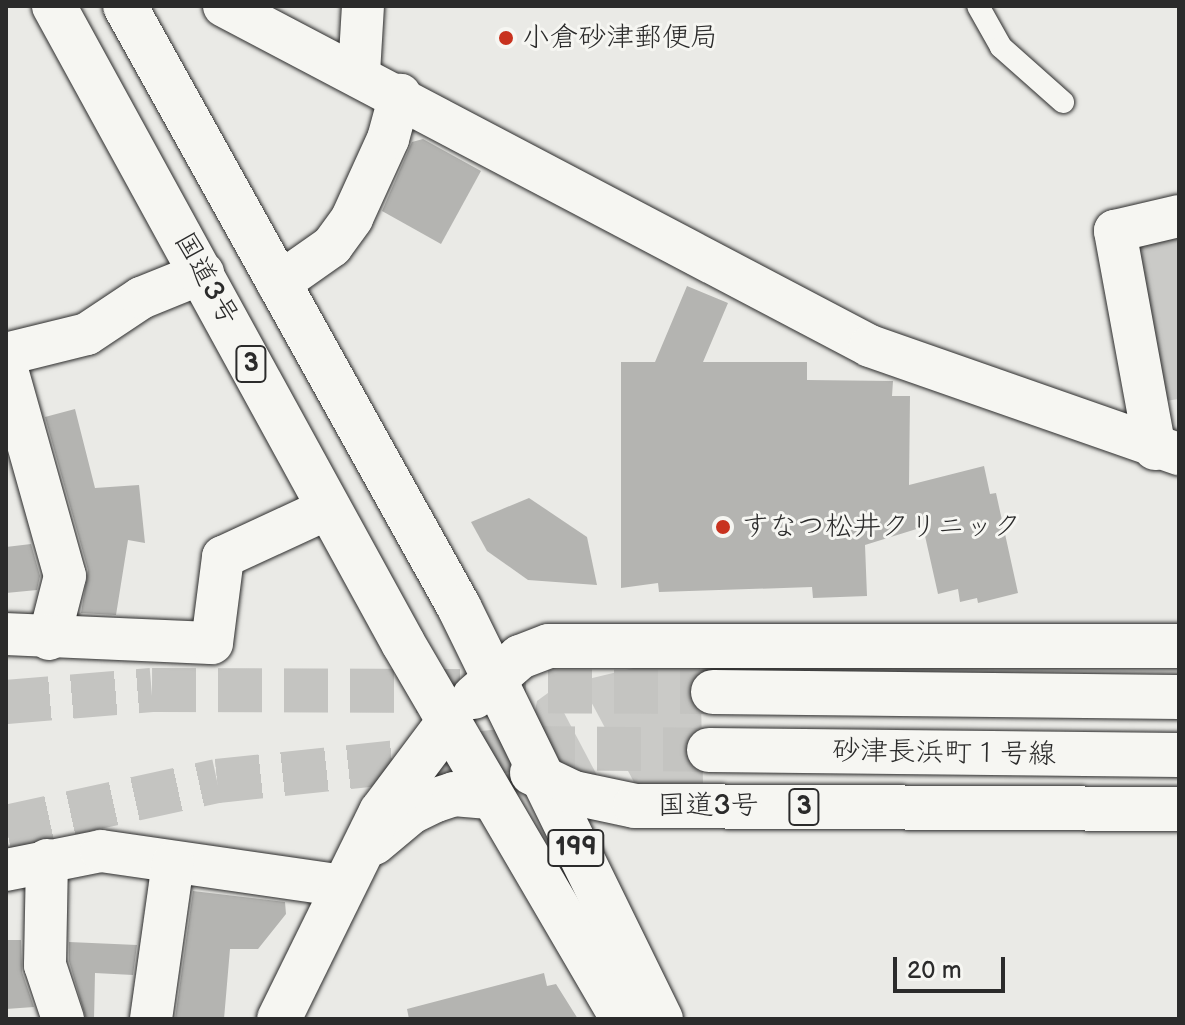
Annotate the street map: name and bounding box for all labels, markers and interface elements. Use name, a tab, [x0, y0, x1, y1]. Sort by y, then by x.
place label: 小倉砂津郵便局	[522, 21, 718, 55]
marker: 小倉砂津郵便局	[497, 29, 515, 47]
street label: 国道3号	[167, 227, 245, 331]
road number: 3	[235, 342, 267, 386]
place label: すなつ松井クリニック	[741, 510, 1021, 544]
marker: すなつ松井クリニック	[712, 516, 734, 538]
street label: 砂津長浜町１号線	[832, 734, 1056, 772]
road number: 3	[788, 785, 820, 829]
street label: 国道3号	[657, 789, 759, 823]
road number: 199	[546, 826, 606, 870]
scale bar	[897, 941, 1009, 991]
text: 20 m	[907, 956, 962, 985]

